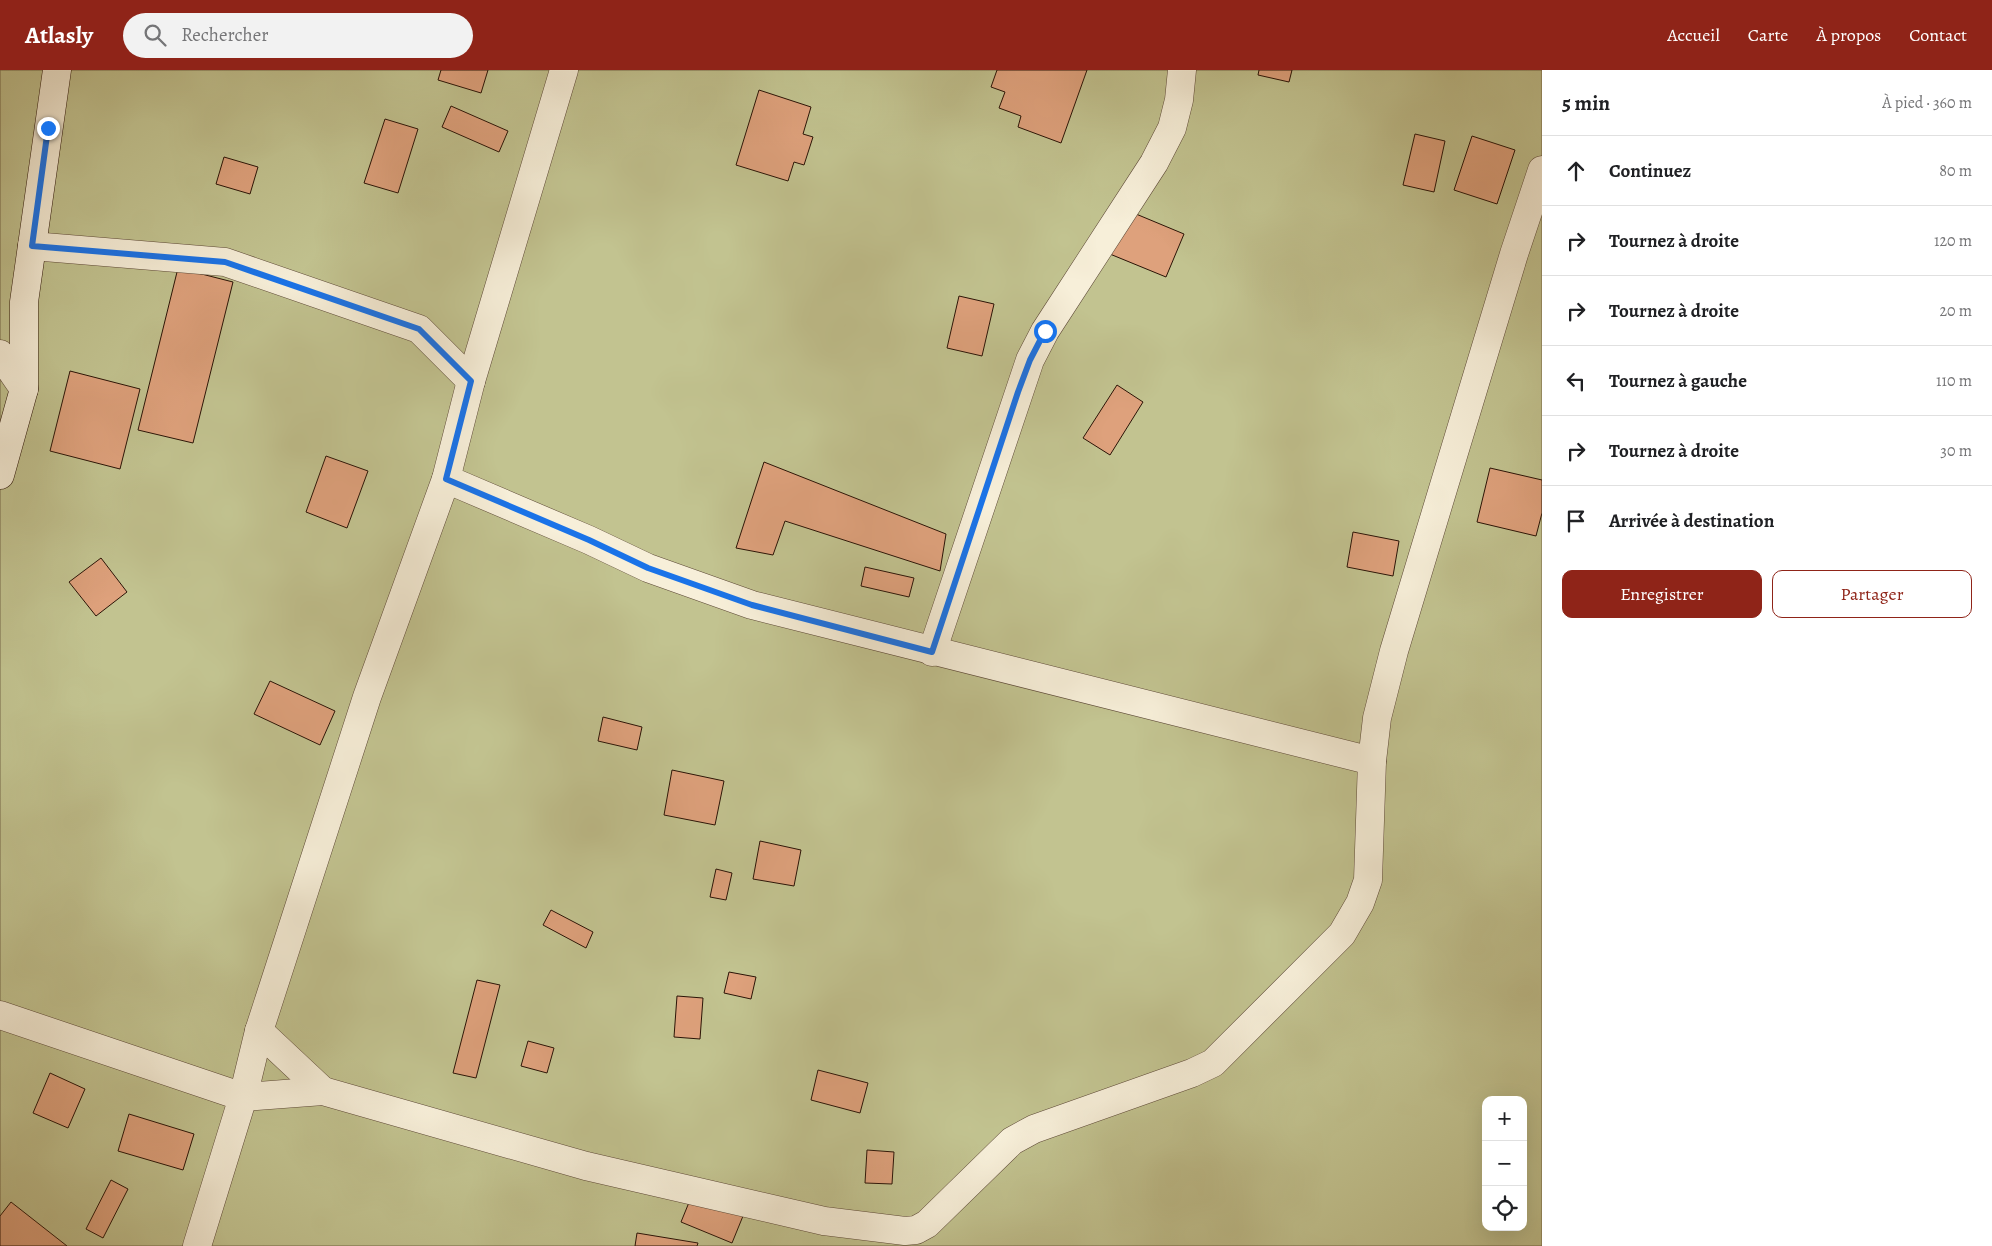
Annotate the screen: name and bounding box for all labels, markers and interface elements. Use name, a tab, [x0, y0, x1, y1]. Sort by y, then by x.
search box	[123, 13, 473, 58]
text: Atlasly	[25, 19, 93, 51]
icon: search	[141, 21, 169, 49]
text: Rechercher	[181, 22, 268, 48]
text: Accueil	[1667, 23, 1720, 47]
text: Carte	[1748, 23, 1788, 47]
text: À propos	[1816, 23, 1881, 47]
text: Contact	[1909, 23, 1967, 47]
text: 5 min	[1562, 89, 1610, 117]
text: À pied · 360 m	[1882, 92, 1972, 114]
route end	[37, 117, 60, 140]
icon: ahead	[1562, 157, 1590, 185]
text: Continuez	[1609, 158, 1691, 184]
text: 80 m	[1939, 160, 1972, 182]
icon: right	[1562, 227, 1590, 255]
text: Tournez à droite	[1609, 228, 1739, 254]
text: 120 m	[1934, 230, 1972, 252]
icon: right	[1562, 297, 1590, 325]
text: Tournez à droite	[1609, 298, 1739, 324]
text: 20 m	[1939, 300, 1972, 322]
route start	[1034, 320, 1057, 343]
icon: left	[1562, 367, 1590, 395]
text: Tournez à gauche	[1609, 368, 1747, 394]
text: 110 m	[1936, 370, 1972, 392]
icon: right	[1562, 437, 1590, 465]
text: Tournez à droite	[1609, 438, 1739, 464]
text: 30 m	[1940, 440, 1972, 462]
icon: arrive	[1562, 507, 1590, 535]
text: Arrivée à destination	[1609, 508, 1774, 534]
button: Enregistrer	[1562, 570, 1762, 618]
button: Partager	[1772, 570, 1972, 618]
map controls	[1482, 1096, 1527, 1231]
button: +	[1482, 1096, 1527, 1141]
button: −	[1482, 1141, 1527, 1186]
button: locate	[1482, 1186, 1527, 1231]

